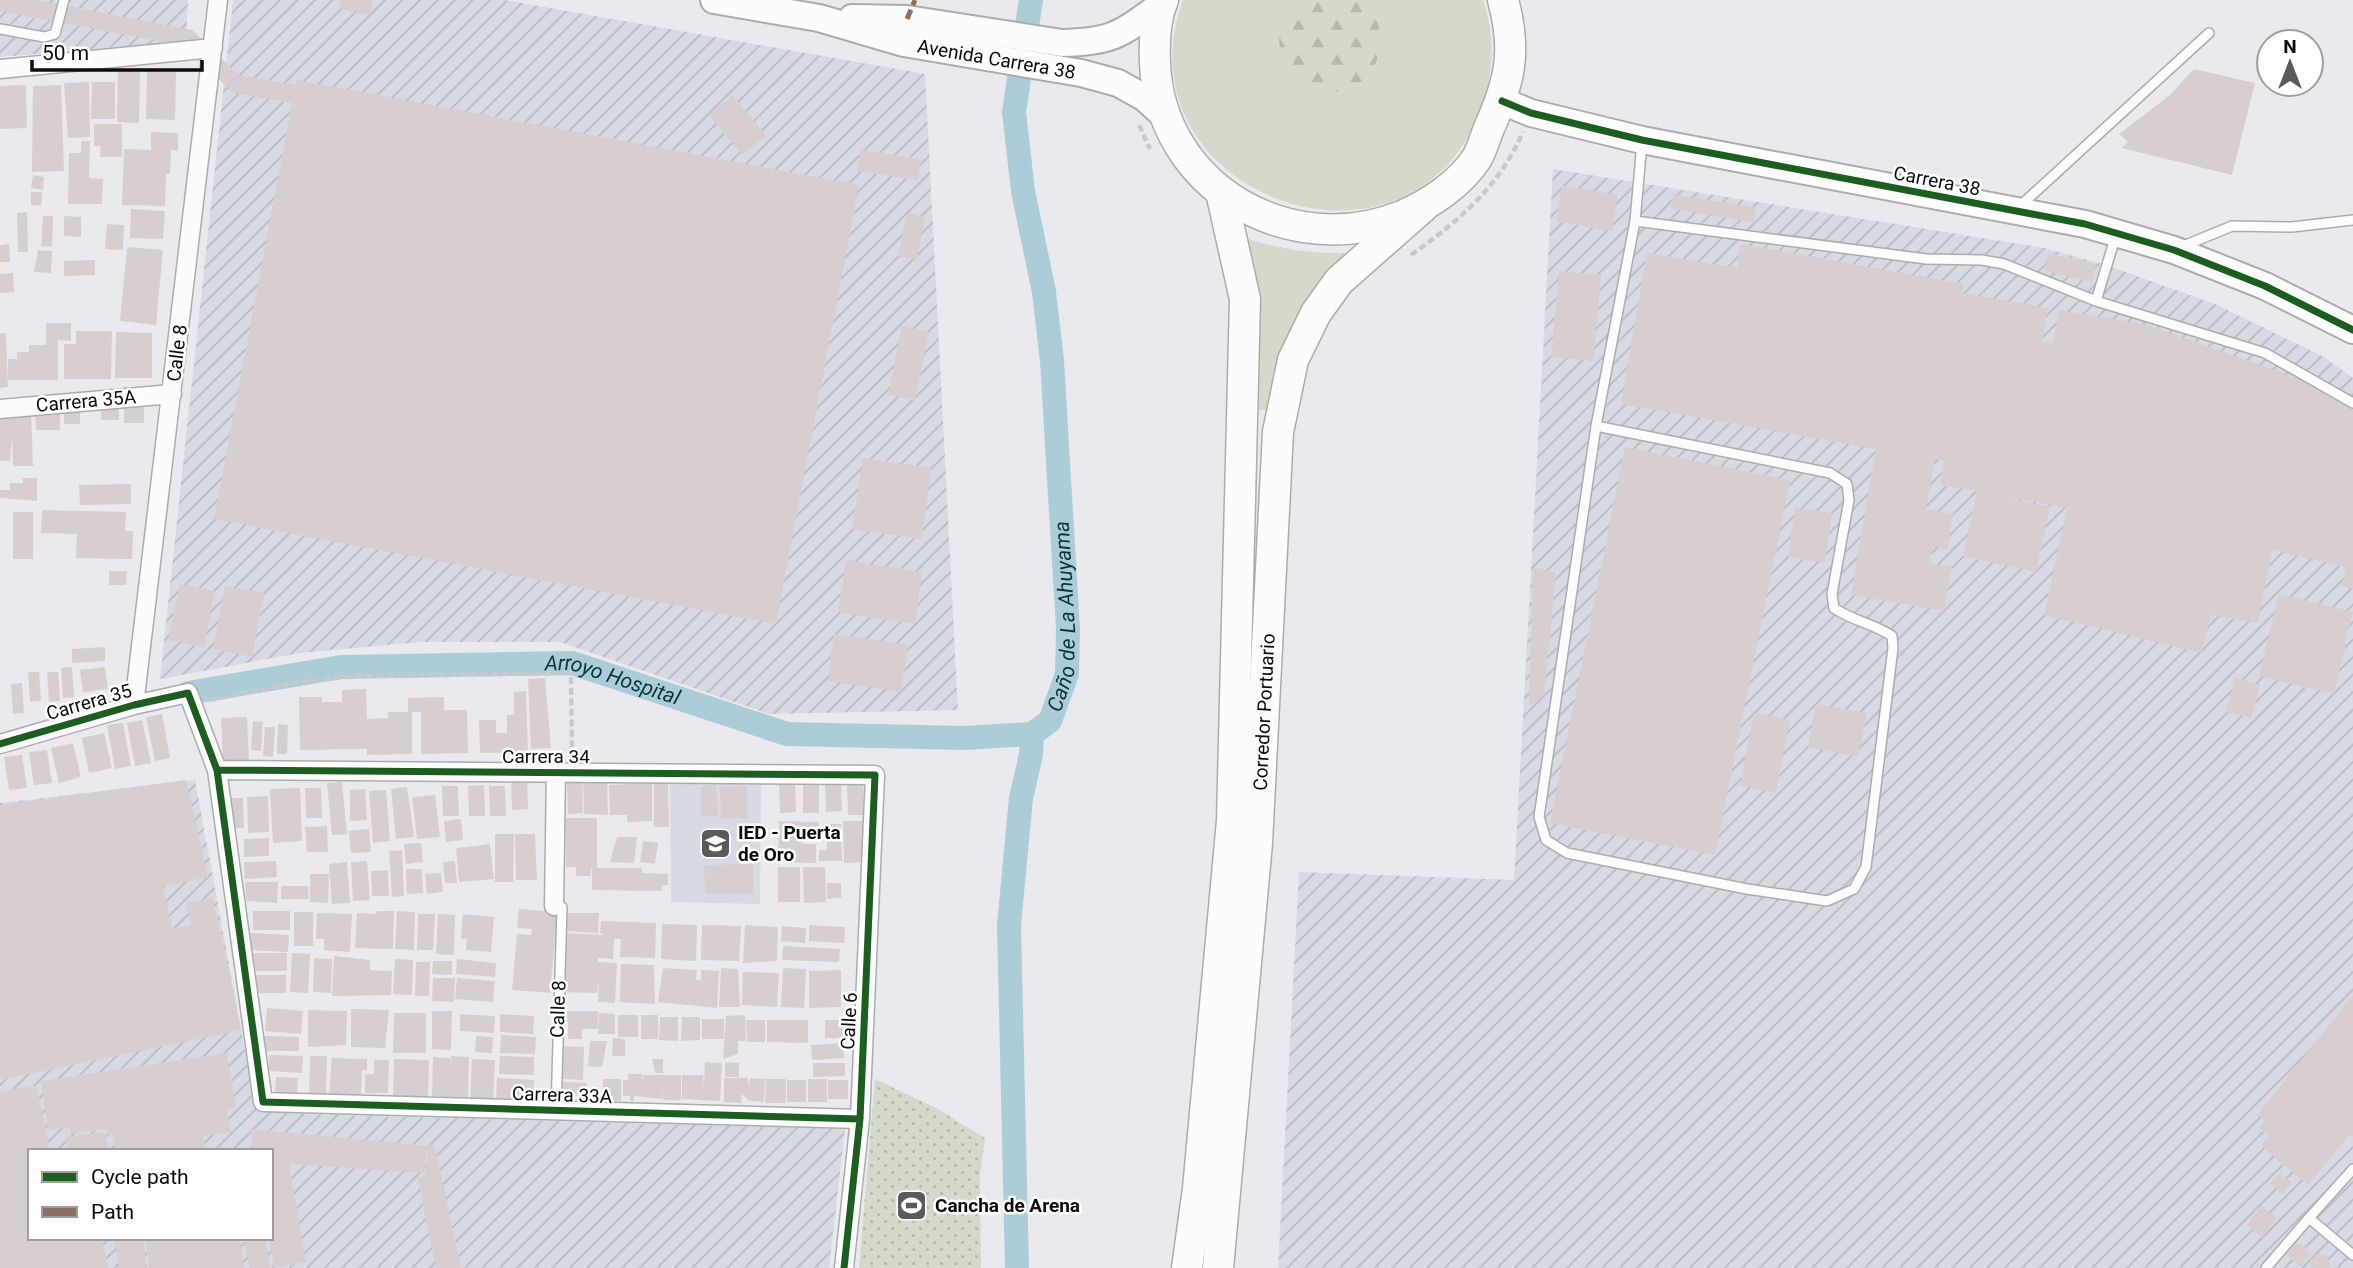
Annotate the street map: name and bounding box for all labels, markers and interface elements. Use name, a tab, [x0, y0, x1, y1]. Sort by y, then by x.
scale bar	[32, 28, 201, 72]
north arrow	[2255, 28, 2325, 98]
street label: Avenida Carrera 38	[916, 34, 1077, 83]
text: N	[2283, 35, 2297, 58]
text: 50 m	[42, 41, 89, 65]
street label: Carrera 38	[1892, 161, 1982, 201]
street label: Calle 8	[162, 323, 192, 383]
street label: Carrera 35A	[35, 385, 138, 417]
water label: Caño de La Ahuyama	[1042, 520, 1080, 715]
street label: Corredor Portuario	[1248, 633, 1279, 791]
water label: Arroyo Hospital	[543, 651, 684, 710]
street label: Carrera 35	[44, 679, 134, 725]
street label: Carrera 34	[502, 745, 590, 768]
place label: IED - Puerta de Oro	[738, 821, 841, 866]
school or university icon: IED - Puerta de Oro	[698, 826, 732, 860]
street label: Calle 8	[546, 980, 570, 1038]
street label: Calle 6	[836, 992, 862, 1050]
street label: Carrera 33A	[511, 1082, 613, 1108]
legend	[28, 1149, 273, 1240]
text: Cycle path	[91, 1165, 189, 1189]
sports icon: Cancha de Arena	[895, 1188, 929, 1222]
place label: Cancha de Arena	[935, 1194, 1080, 1217]
text: Path	[91, 1200, 134, 1224]

